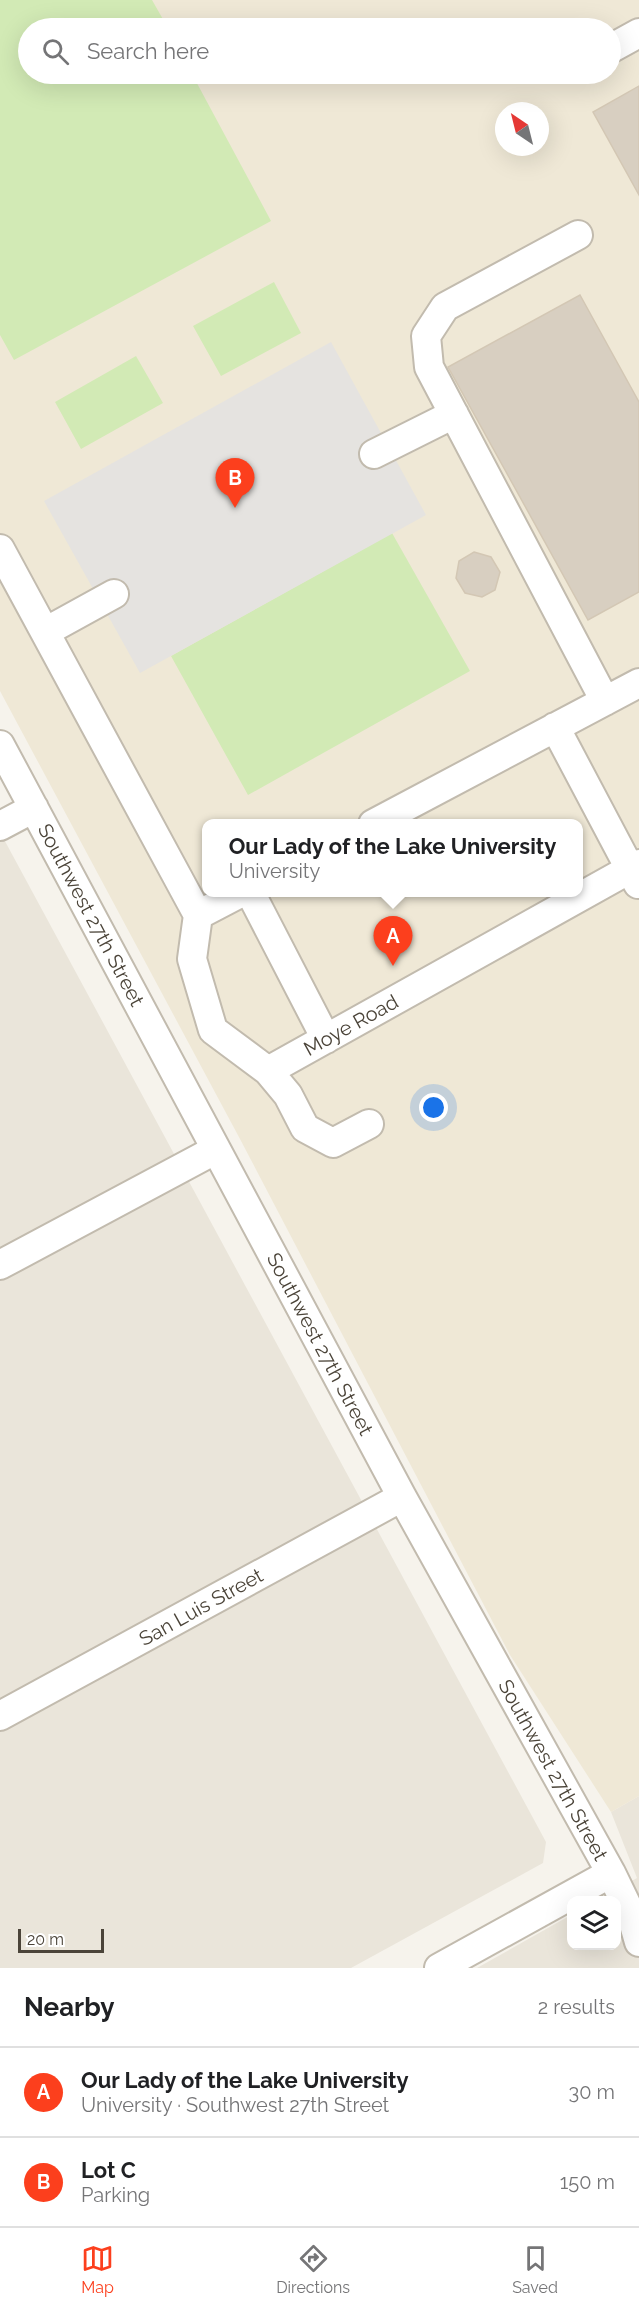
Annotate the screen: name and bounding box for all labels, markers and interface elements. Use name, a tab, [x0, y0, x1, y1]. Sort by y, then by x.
search box	[18, 18, 621, 84]
icon: search	[39, 35, 72, 68]
text: Search here	[87, 38, 209, 64]
north arrow	[495, 102, 549, 156]
pin: B	[216, 458, 254, 508]
popup	[202, 819, 583, 897]
street label: Southwest 27th Street	[33, 820, 149, 1011]
text: Our Lady of the Lake University	[229, 833, 556, 859]
text: University	[229, 859, 320, 883]
pin: A	[374, 916, 412, 966]
street label: Moye Road	[300, 989, 402, 1061]
your location	[419, 1093, 448, 1122]
street label: Southwest 27th Street	[262, 1249, 378, 1440]
street label: San Luis Street	[135, 1563, 267, 1651]
street label: Southwest 27th Street	[493, 1675, 613, 1865]
map controls	[567, 1896, 621, 1950]
button: layers	[567, 1896, 621, 1950]
scale bar	[18, 1926, 104, 1954]
text: 20 m	[27, 1930, 64, 1949]
text: Nearby	[24, 1992, 114, 2022]
text: 2 results	[538, 1995, 615, 2019]
text: Our Lady of the Lake University	[81, 2067, 409, 2093]
text: A	[37, 2080, 50, 2104]
text: 30 m	[569, 2080, 615, 2104]
text: University · Southwest 27th Street	[81, 2093, 389, 2117]
text: Lot C	[81, 2157, 136, 2183]
text: B	[37, 2170, 50, 2194]
text: 150 m	[560, 2170, 615, 2194]
text: Parking	[81, 2183, 150, 2207]
tab: Map	[81, 2242, 114, 2297]
tab: Directions	[276, 2242, 350, 2297]
tab: Saved	[512, 2242, 558, 2297]

